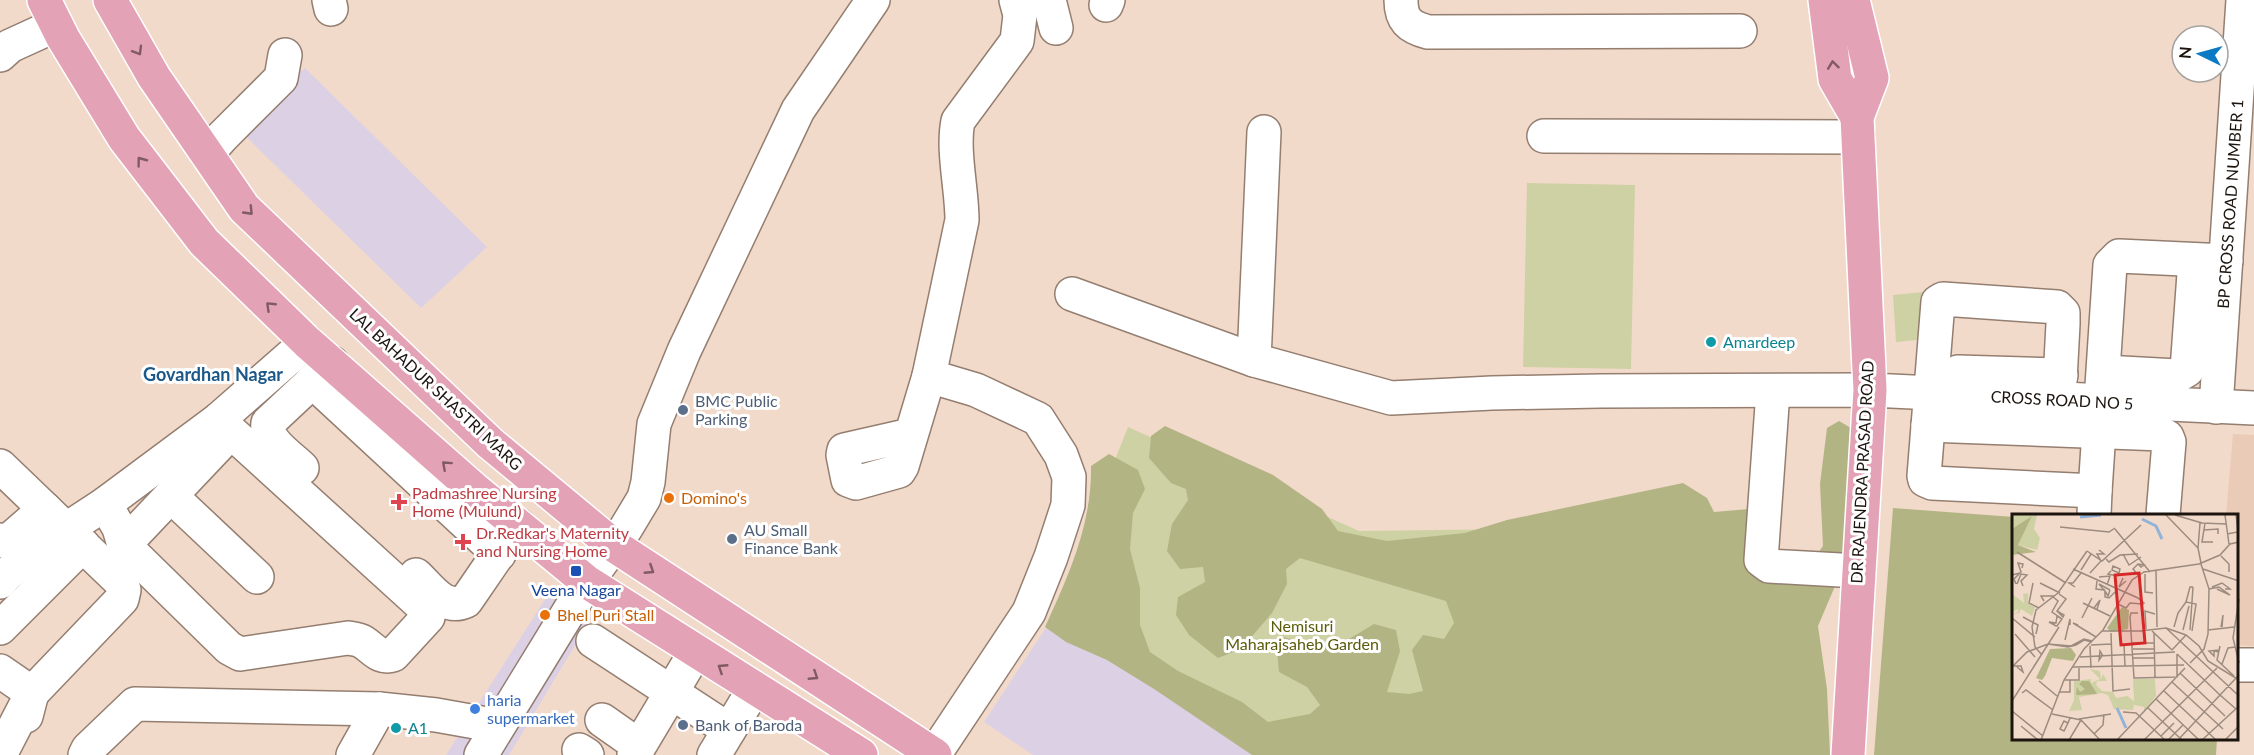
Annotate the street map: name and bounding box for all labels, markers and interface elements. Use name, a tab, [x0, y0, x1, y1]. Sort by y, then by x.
north arrow	[2170, 24, 2230, 84]
one-way arrow	[131, 45, 143, 55]
text: N	[2175, 46, 2195, 60]
one-way arrow	[1828, 60, 1840, 69]
street label: BP CROSS ROAD NUMBER 1	[2213, 99, 2246, 309]
one-way arrow	[138, 156, 149, 167]
one-way arrow	[241, 204, 252, 215]
one-way arrow	[267, 302, 277, 313]
street label: LAL BAHADUR SHASTRI MARG	[346, 304, 526, 474]
place label: Amardeep	[1723, 332, 1795, 351]
marker: Amardeep	[1704, 335, 1718, 349]
street label: DR RAJENDRA PRASAD ROAD	[1846, 360, 1877, 584]
district label: Govardhan Nagar	[143, 363, 283, 385]
street label: CROSS ROAD NO 5	[1990, 386, 2134, 413]
place label: BMC Public Parking	[695, 391, 778, 428]
marker: BMC Public Parking	[676, 403, 690, 417]
one-way arrow	[442, 461, 453, 472]
place label: Padmashree Nursing Home (Mulund)	[412, 483, 557, 520]
place label: Domino's	[681, 488, 747, 507]
marker: Domino's	[662, 491, 676, 505]
marker: Padmashree Nursing Home (Mulund)	[390, 493, 408, 511]
inset map	[2012, 514, 2239, 740]
place label: AU Small Finance Bank	[744, 520, 839, 557]
place label: Dr.Redkar's Maternity and Nursing Home	[476, 523, 630, 560]
marker: AU Small Finance Bank	[725, 532, 739, 546]
marker: Dr.Redkar's Maternity and Nursing Home	[454, 533, 472, 551]
one-way arrow	[644, 562, 655, 573]
marker: Veena Nagar	[569, 564, 583, 578]
place label: Veena Nagar	[531, 580, 621, 599]
place label: Bhel Puri Stall	[557, 605, 654, 624]
marker: Bhel Puri Stall	[538, 608, 552, 622]
park label: Nemisuri Maharajsaheb Garden	[1225, 616, 1379, 653]
one-way arrow	[718, 664, 729, 675]
one-way arrow	[807, 669, 818, 680]
place label: haria supermarket	[487, 690, 575, 727]
marker: haria supermarket	[468, 702, 482, 716]
place label: Bank of Baroda	[695, 715, 802, 734]
place label: A1	[408, 718, 428, 737]
marker: Bank of Baroda	[676, 718, 690, 732]
marker: A1	[389, 721, 403, 735]

